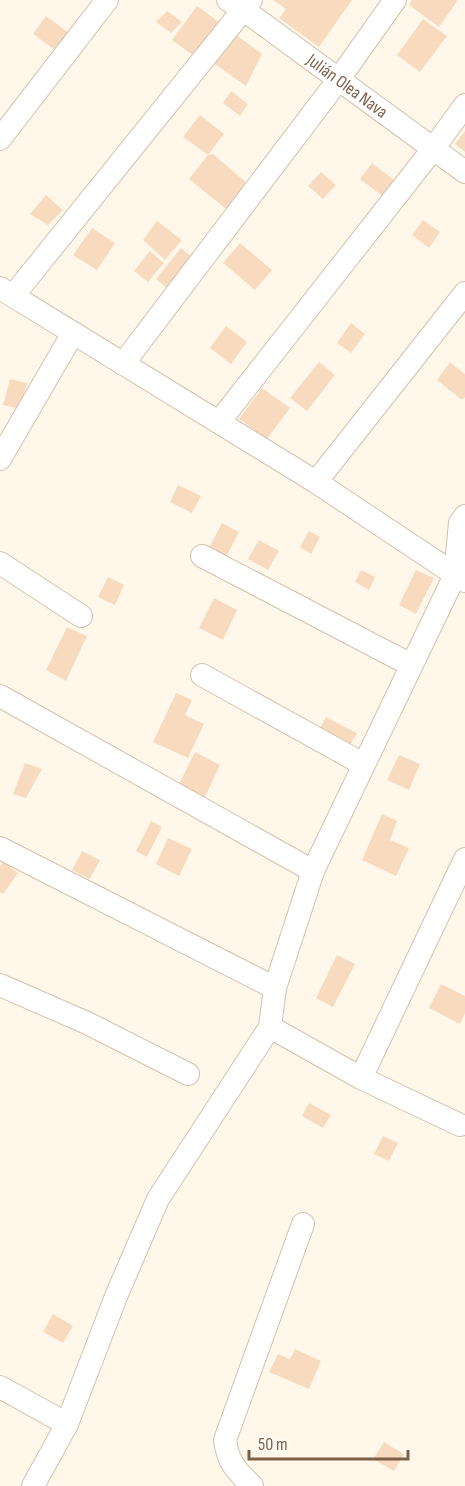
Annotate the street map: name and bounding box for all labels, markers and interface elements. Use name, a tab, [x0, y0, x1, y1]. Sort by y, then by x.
street label: Julián Olea Nava	[302, 49, 392, 123]
scale bar	[249, 1423, 408, 1461]
text: 50 m	[258, 1434, 288, 1455]

